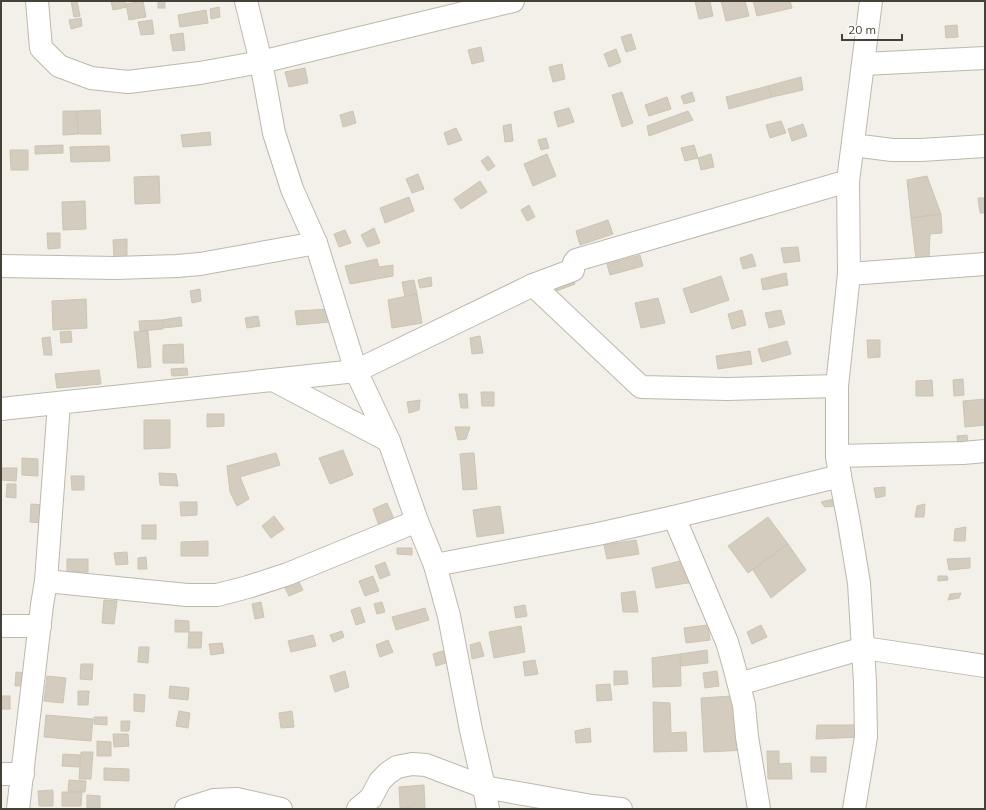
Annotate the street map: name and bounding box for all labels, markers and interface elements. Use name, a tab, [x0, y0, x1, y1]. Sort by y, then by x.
scale bar	[842, 16, 902, 42]
text: 20 m	[848, 22, 876, 37]

